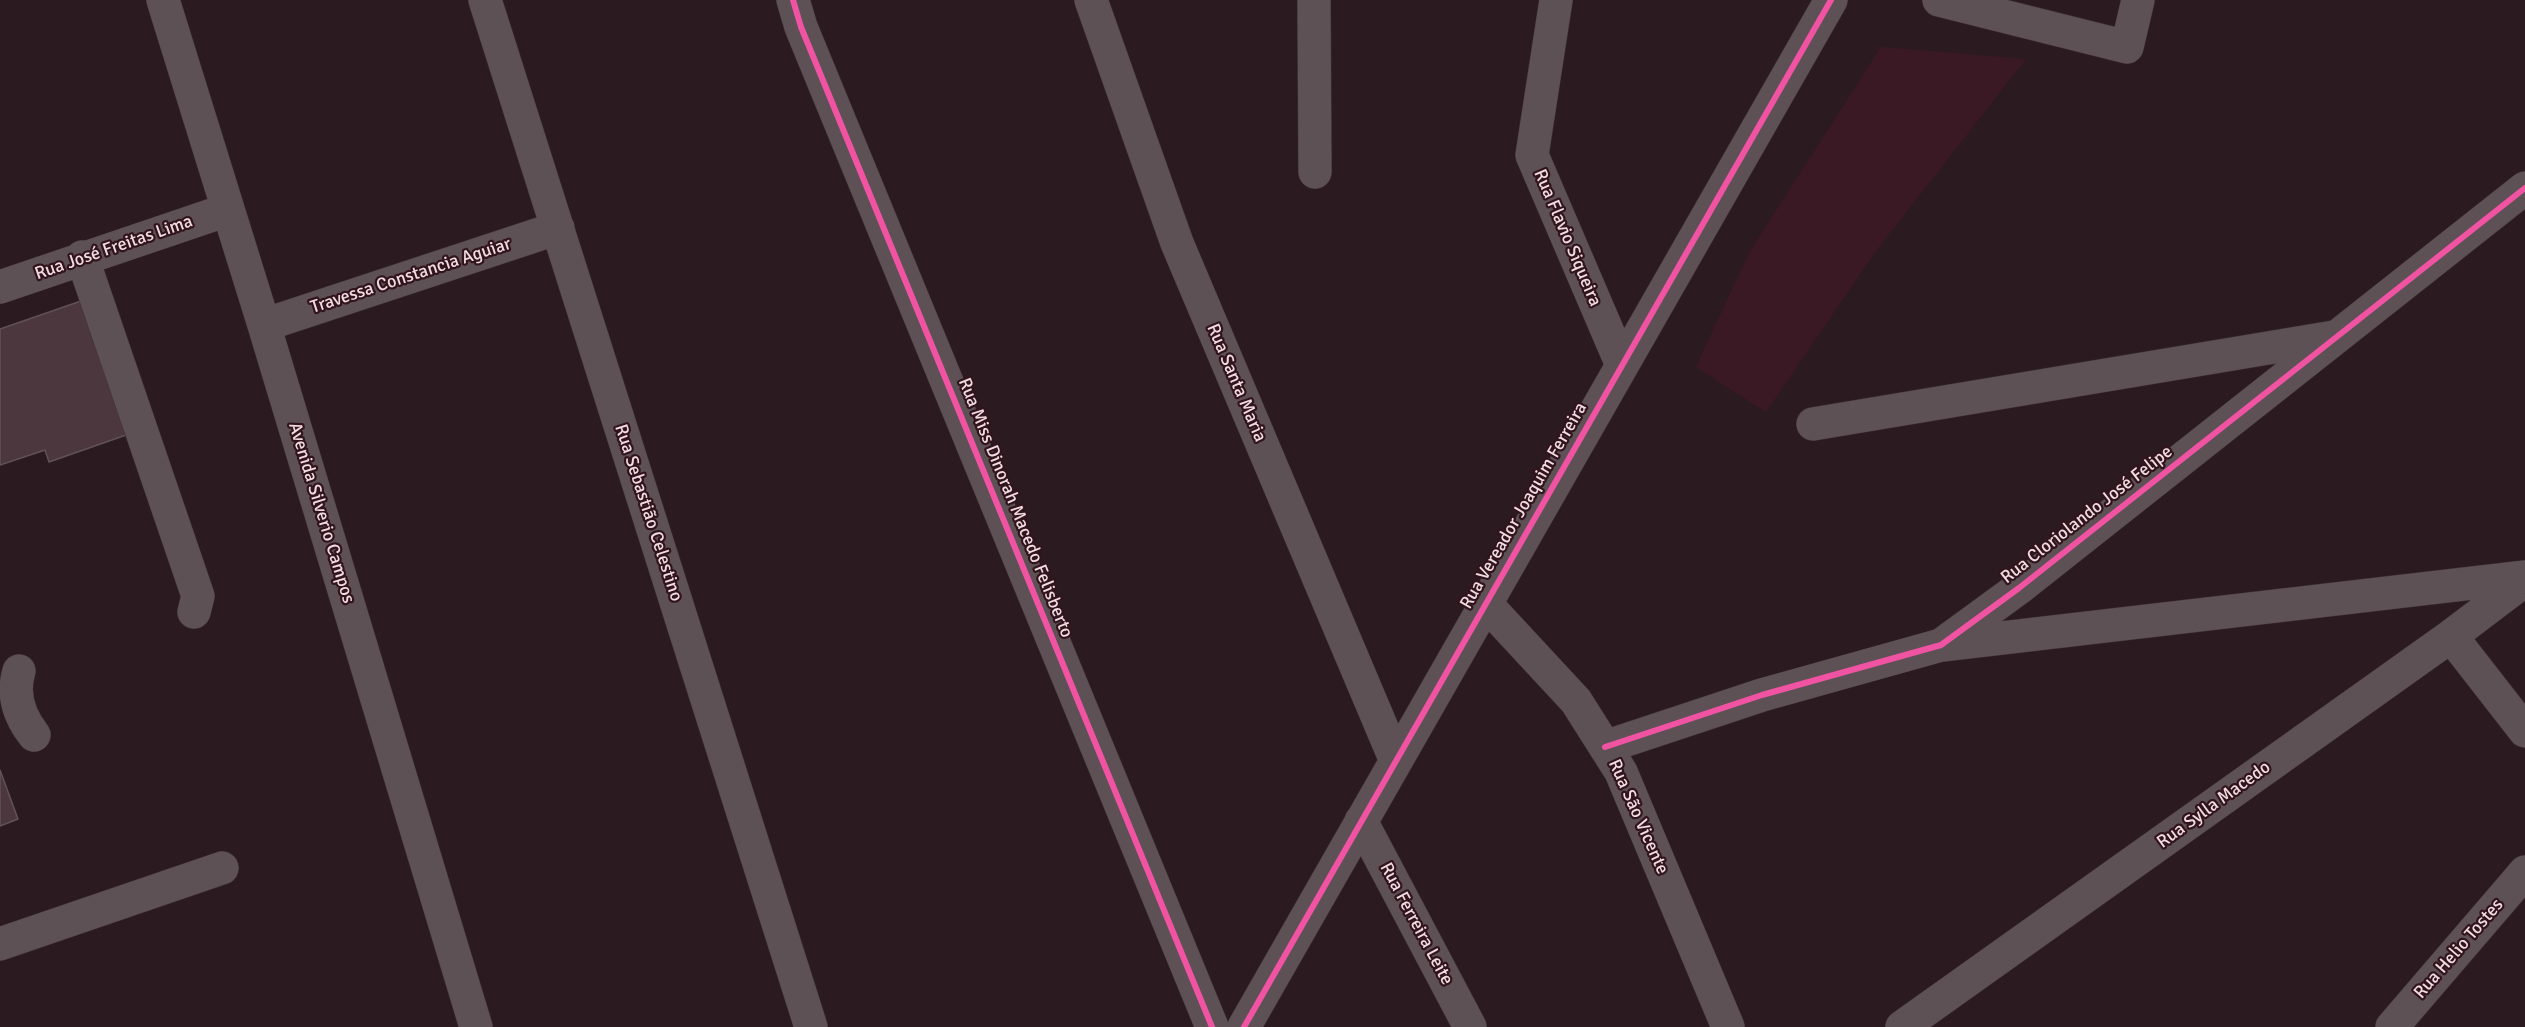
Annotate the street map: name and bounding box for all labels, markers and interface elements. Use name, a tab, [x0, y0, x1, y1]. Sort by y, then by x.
street label: Rua Flavio Siqueira	[1528, 166, 1606, 310]
street label: Rua José Freitas Lima	[32, 211, 196, 285]
street label: Travessa Constancia Aguiar	[308, 233, 514, 319]
street label: Rua Santa Maria	[1201, 321, 1271, 445]
street label: Rua Miss Dinorah Macedo Felisberto	[953, 375, 1077, 641]
street label: Rua Vereador Joaquim Ferreira	[1456, 399, 1592, 613]
street label: Avenida Silverio Campos	[283, 420, 359, 606]
street label: Rua Sebastião Celestino	[609, 422, 687, 604]
street label: Rua Cloriolando José Felipe	[1997, 441, 2177, 589]
street label: Rua São Vicente	[1603, 756, 1673, 878]
street label: Rua Sylla Macedo	[2153, 757, 2275, 853]
street label: Rua Ferreira Leite	[1375, 859, 1457, 989]
street label: Rua Helio Tostes	[2410, 895, 2508, 1003]

